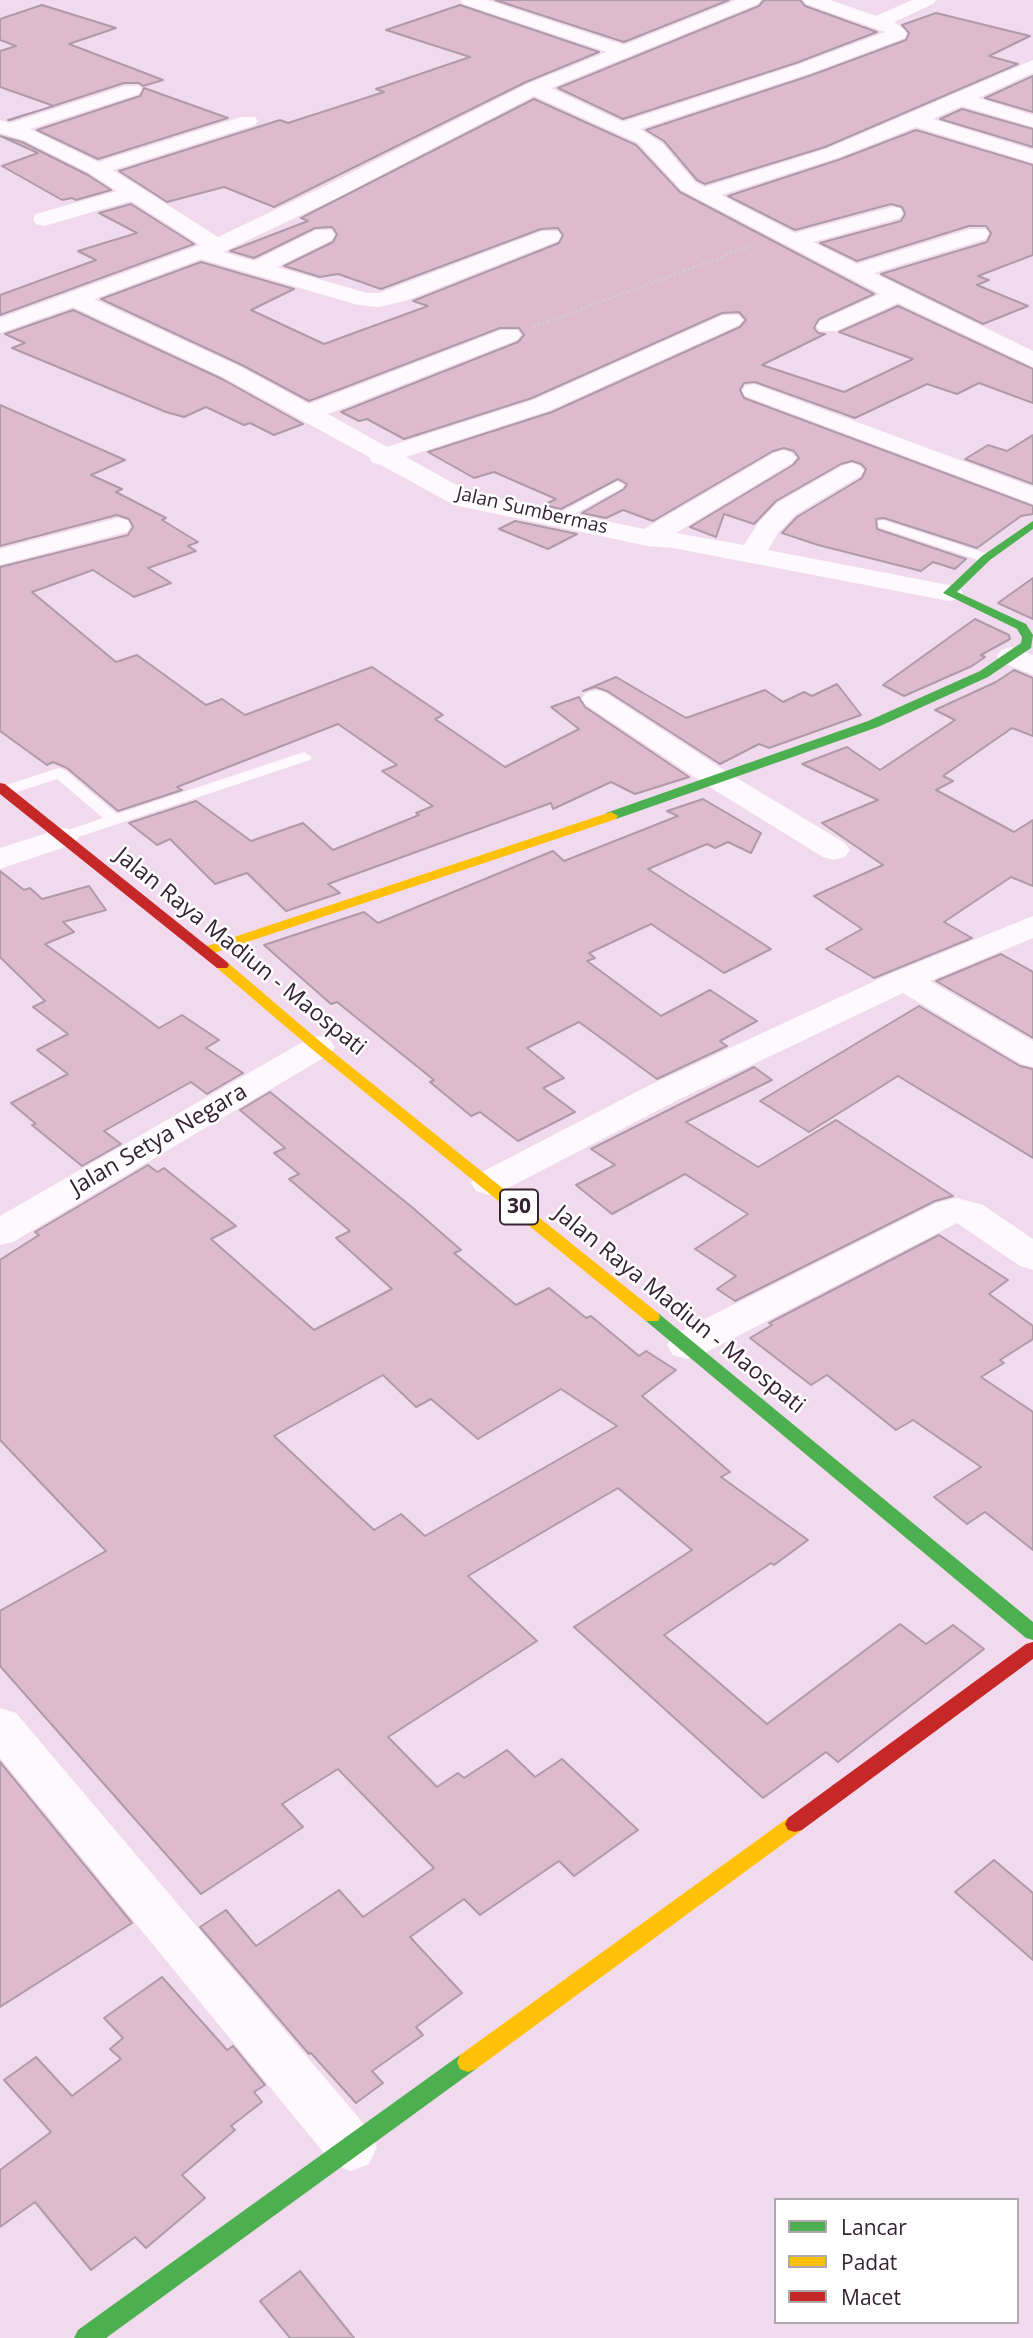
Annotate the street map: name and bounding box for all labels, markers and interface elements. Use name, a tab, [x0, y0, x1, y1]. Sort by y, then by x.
street label: Jalan Sumbermas	[454, 483, 610, 539]
street label: Jalan Raya Madiun - Maospati	[109, 842, 371, 1062]
street label: Jalan Setya Negara	[66, 1078, 252, 1202]
road number: 30	[500, 1190, 538, 1224]
street label: Jalan Raya Madiun - Maospati	[548, 1200, 810, 1420]
legend	[774, 2198, 1019, 2324]
text: Lancar	[841, 2213, 907, 2241]
text: Padat	[841, 2248, 897, 2276]
text: Macet	[841, 2283, 901, 2311]

